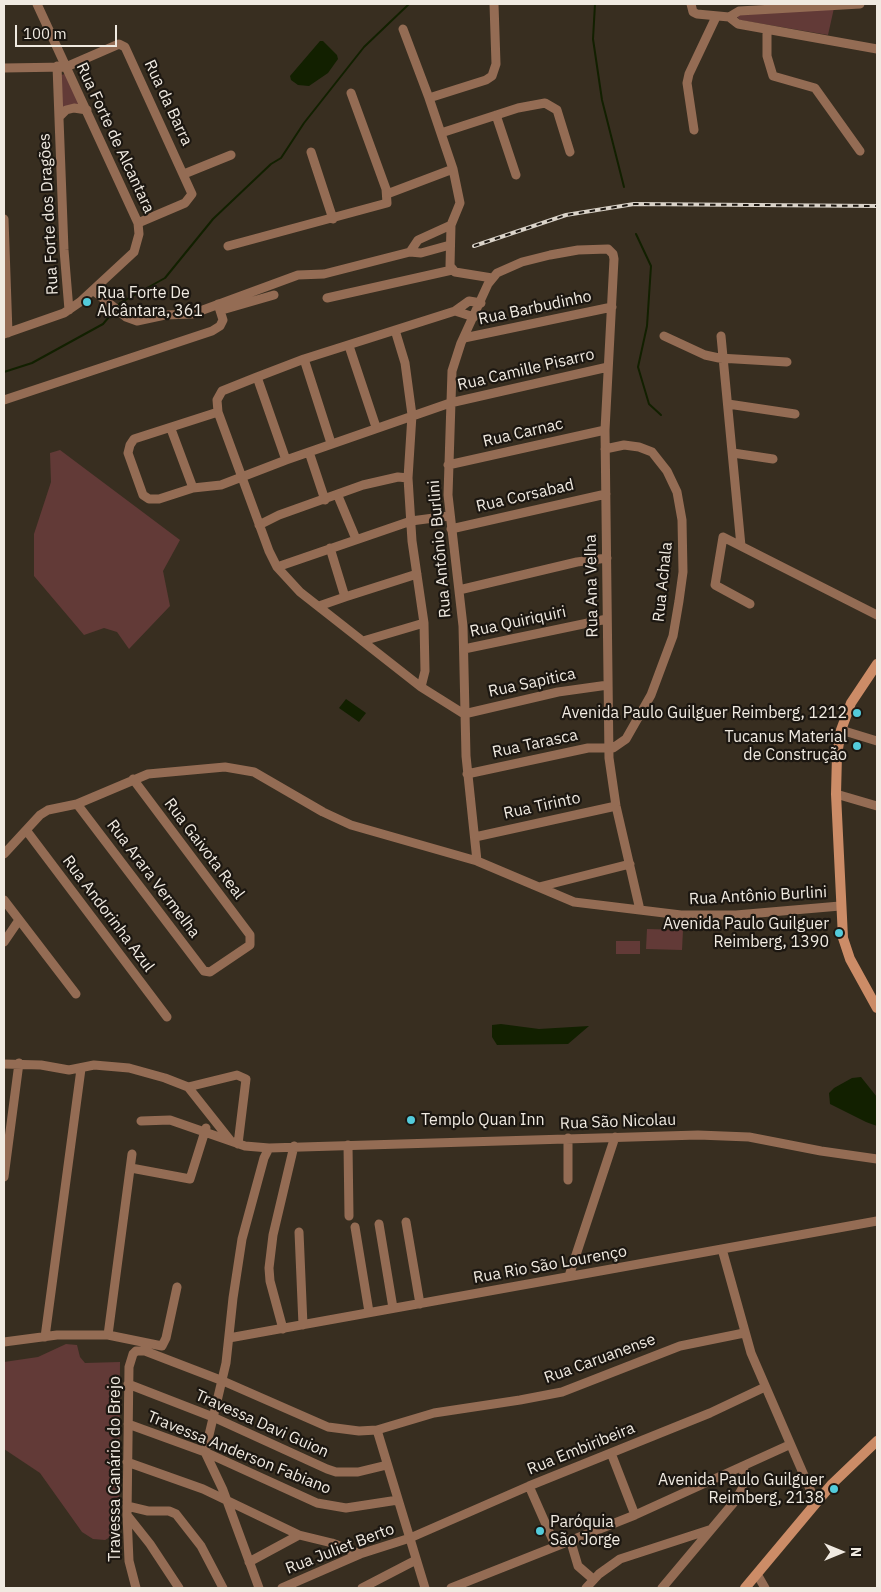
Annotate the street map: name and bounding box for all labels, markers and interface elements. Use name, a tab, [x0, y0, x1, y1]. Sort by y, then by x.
scale bar	[18, 15, 120, 47]
text: 100 m	[23, 24, 67, 43]
street label: Rua da Barra	[140, 57, 196, 149]
street label: Rua Forte de Alcantara	[72, 60, 158, 216]
street label: Rua Forte dos Dragões	[35, 133, 63, 295]
place label: Rua Forte De Alcântara, 361	[97, 283, 203, 321]
street label: Rua Barbudinho	[477, 287, 593, 329]
marker: Rua Forte De Alcântara, 361	[81, 296, 93, 308]
street label: Rua Camille Pisarro	[456, 345, 596, 395]
street label: Rua Carnac	[481, 414, 565, 452]
street label: Rua Corsabad	[474, 475, 576, 517]
street label: Rua Antônio Burlini	[424, 479, 456, 619]
street label: Rua Ana Velha	[581, 534, 603, 638]
street label: Rua Achala	[649, 541, 677, 623]
street label: Rua Quiriquiri	[468, 602, 568, 642]
street label: Rua Sapitica	[486, 664, 578, 702]
place label: Avenida Paulo Guilguer Reimberg, 1212	[562, 703, 847, 723]
marker: Avenida Paulo Guilguer Reimberg, 1212	[851, 707, 863, 719]
street label: Rua Tarasca	[490, 726, 580, 762]
place label: Tucanus Material de Construção	[725, 727, 847, 765]
marker: Tucanus Material de Construção	[851, 740, 863, 752]
street label: Rua Tirinto	[502, 788, 582, 824]
street label: Rua Gaivota Real	[160, 795, 248, 903]
street label: Rua Arara Vermelha	[102, 816, 204, 942]
street label: Rua Andorinha Azul	[58, 852, 158, 976]
street label: Rua Antônio Burlini	[689, 883, 827, 909]
place label: Avenida Paulo Guilguer Reimberg, 1390	[663, 914, 829, 952]
marker: Avenida Paulo Guilguer Reimberg, 1390	[833, 927, 845, 939]
place label: Templo Quan Inn	[421, 1110, 545, 1130]
street label: Rua São Nicolau	[559, 1110, 677, 1134]
marker: Templo Quan Inn	[405, 1114, 417, 1126]
street label: Rua Rio São Lourenço	[472, 1242, 628, 1288]
street label: Rua Caruanense	[542, 1330, 658, 1388]
street label: Travessa Canário do Brejo	[105, 1376, 125, 1562]
street label: Travessa Davi Guion	[192, 1386, 332, 1462]
street label: Travessa Anderson Fabiano	[144, 1407, 334, 1499]
street label: Rua Embiribeira	[524, 1419, 638, 1479]
place label: Avenida Paulo Guilguer Reimberg, 2138	[658, 1470, 824, 1508]
marker: Avenida Paulo Guilguer Reimberg, 2138	[828, 1483, 840, 1495]
place label: Paróquia São Jorge	[550, 1512, 620, 1550]
street label: Rua Juliet Berto	[283, 1519, 397, 1579]
marker: Paróquia São Jorge	[534, 1525, 546, 1537]
north arrow	[816, 1527, 866, 1577]
text: N	[847, 1547, 865, 1557]

